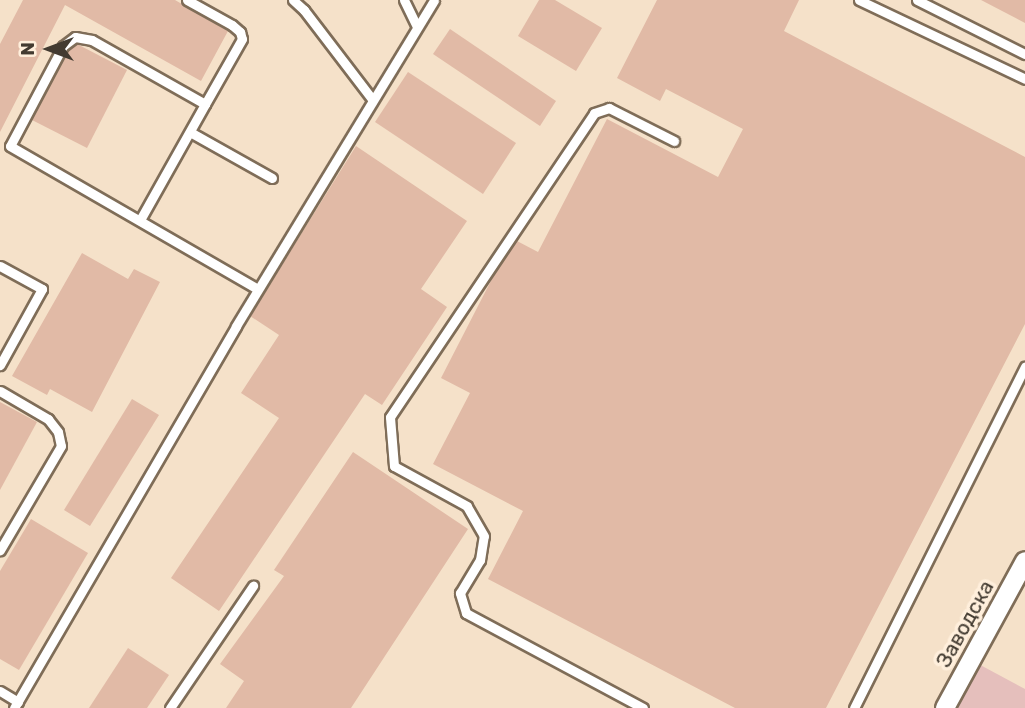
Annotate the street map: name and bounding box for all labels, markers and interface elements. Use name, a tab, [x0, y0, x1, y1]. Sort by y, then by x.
north arrow	[14, 14, 84, 84]
text: N	[16, 42, 39, 56]
street label: Заводска	[931, 576, 999, 672]

